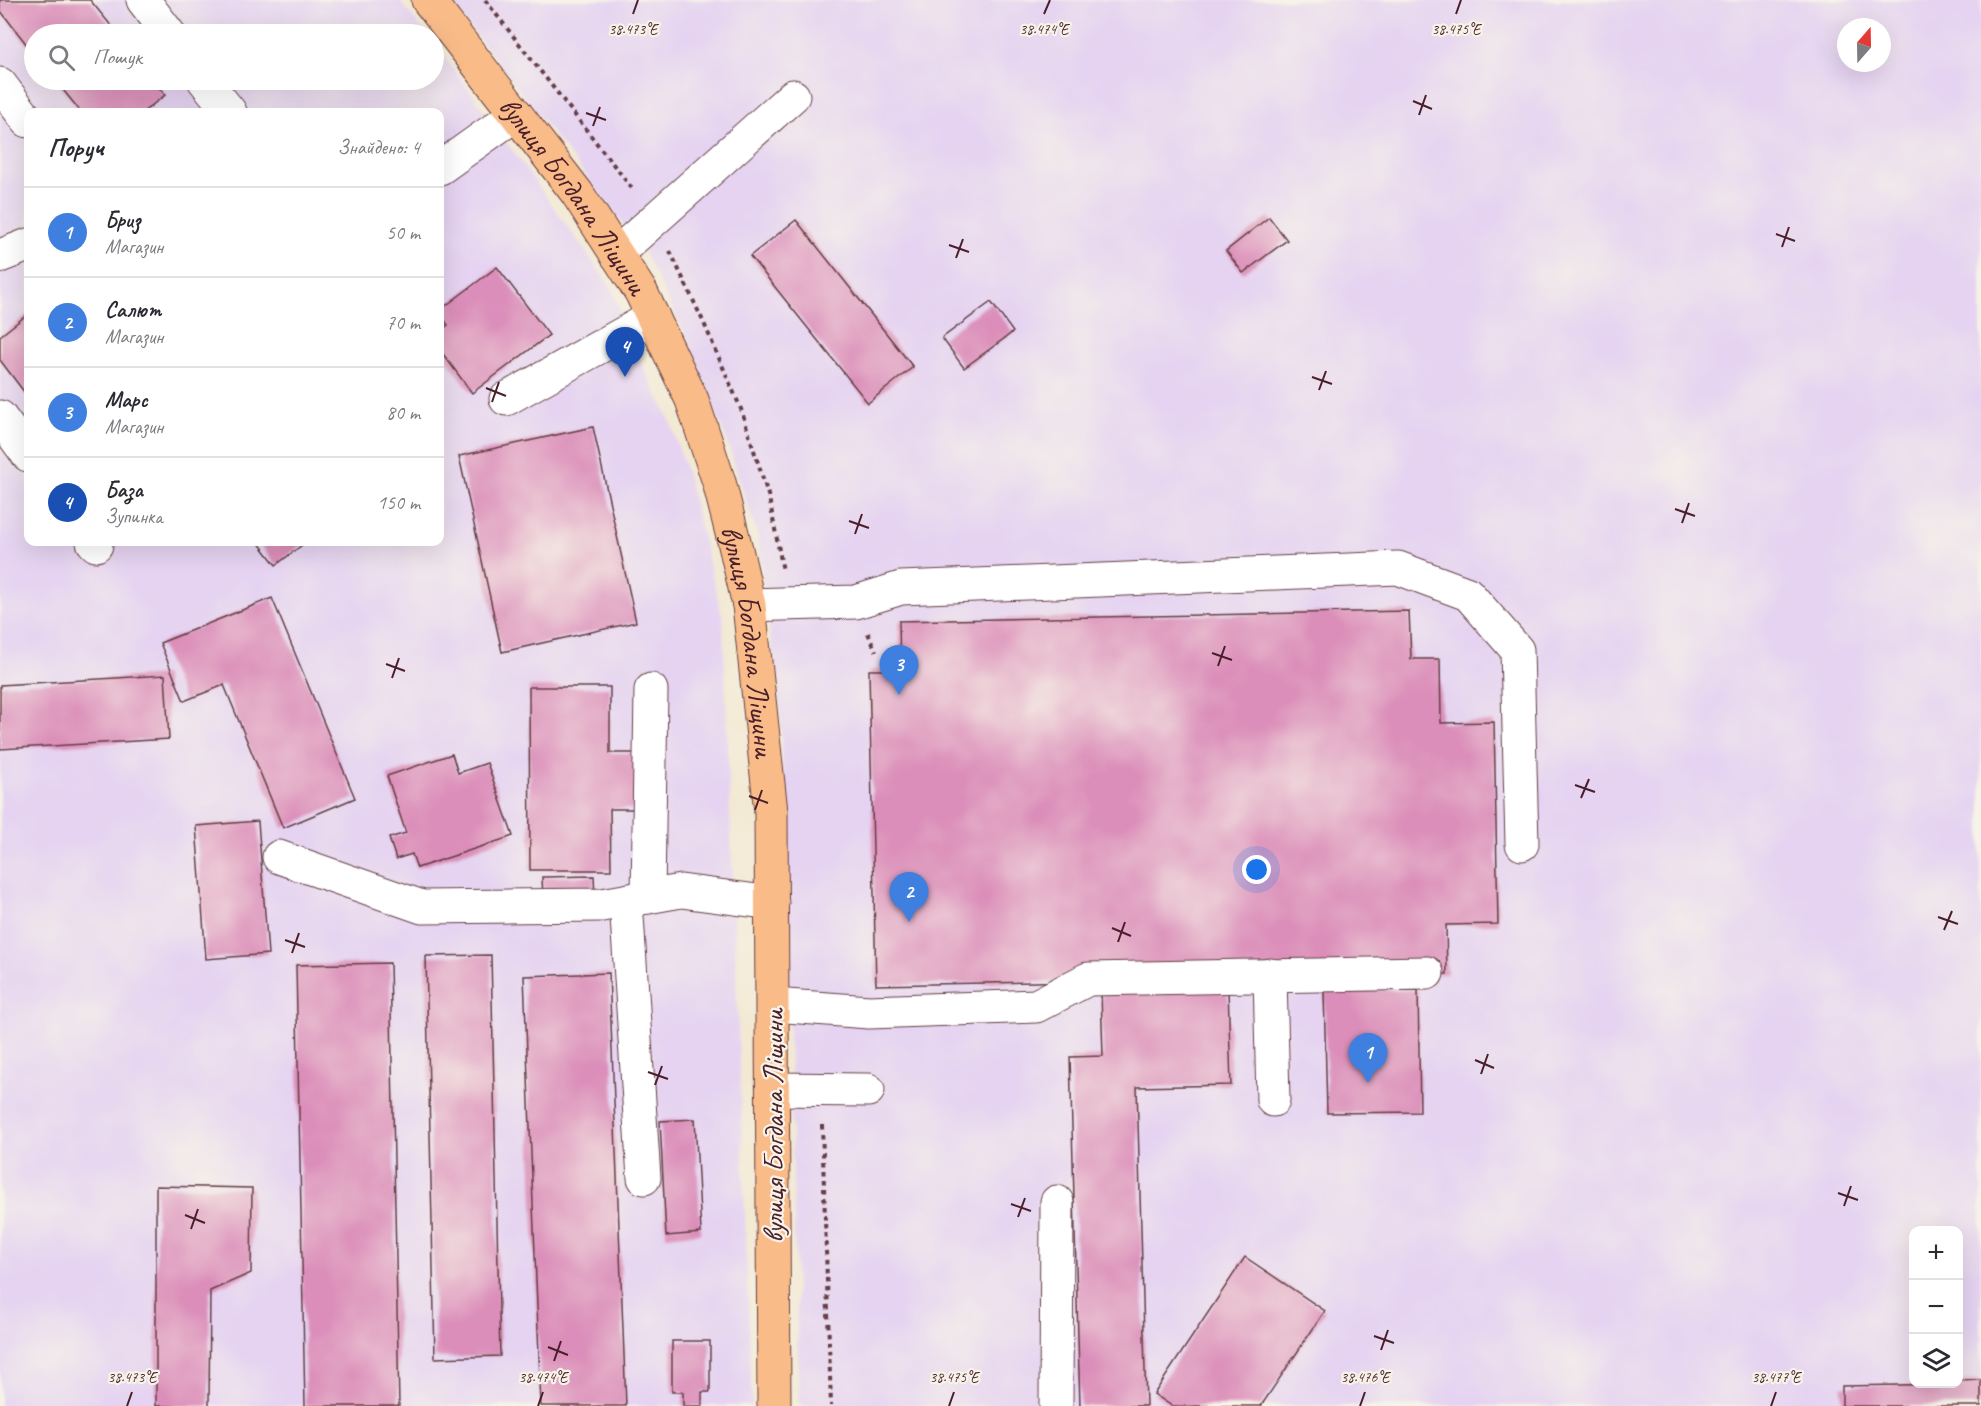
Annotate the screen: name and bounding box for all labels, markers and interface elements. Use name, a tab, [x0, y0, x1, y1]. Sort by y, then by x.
north arrow	[1837, 18, 1891, 72]
text: 38.473°E	[609, 20, 660, 39]
text: 38.474°E	[1020, 20, 1071, 39]
text: 38.475°E	[1432, 20, 1483, 39]
search box	[24, 24, 444, 90]
icon: search	[45, 41, 78, 74]
text: Пошук	[93, 43, 142, 71]
street label: вулиця Богдана Ліщини	[490, 89, 658, 303]
text: Поруч	[48, 131, 104, 164]
text: Знайдено: 4	[338, 135, 420, 160]
text: Бриз	[105, 206, 140, 234]
text: 1	[63, 220, 72, 245]
text: 50 m	[386, 220, 420, 245]
text: Магазин	[105, 234, 163, 259]
text: Салют	[105, 296, 161, 324]
text: 2	[63, 310, 72, 335]
text: 70 m	[386, 310, 420, 335]
text: Магазин	[105, 324, 163, 349]
pin: 4	[606, 328, 644, 377]
text: Марс	[105, 386, 148, 414]
text: 3	[63, 400, 72, 425]
text: 80 m	[386, 400, 420, 425]
text: Магазин	[105, 414, 163, 439]
text: База	[105, 476, 143, 504]
text: 4	[63, 490, 72, 515]
text: 150 m	[377, 490, 420, 515]
text: Зупинка	[105, 504, 163, 529]
street label: вулиця Богдана Ліщини	[712, 521, 784, 761]
pin: 3	[880, 646, 918, 695]
your location	[1242, 855, 1271, 884]
pin: 2	[890, 872, 928, 922]
street label: вулиця Богдана Ліщини	[754, 1007, 792, 1243]
pin: 1	[1348, 1034, 1388, 1083]
map controls	[1909, 1226, 1963, 1388]
button: +	[1909, 1226, 1963, 1280]
button: −	[1909, 1280, 1963, 1334]
button: layers	[1909, 1334, 1963, 1388]
text: 38.473°E	[108, 1368, 159, 1387]
text: 38.474°E	[519, 1368, 570, 1387]
text: 38.475°E	[930, 1368, 981, 1387]
text: 38.476°E	[1341, 1368, 1392, 1387]
text: 38.477°E	[1752, 1368, 1803, 1387]

